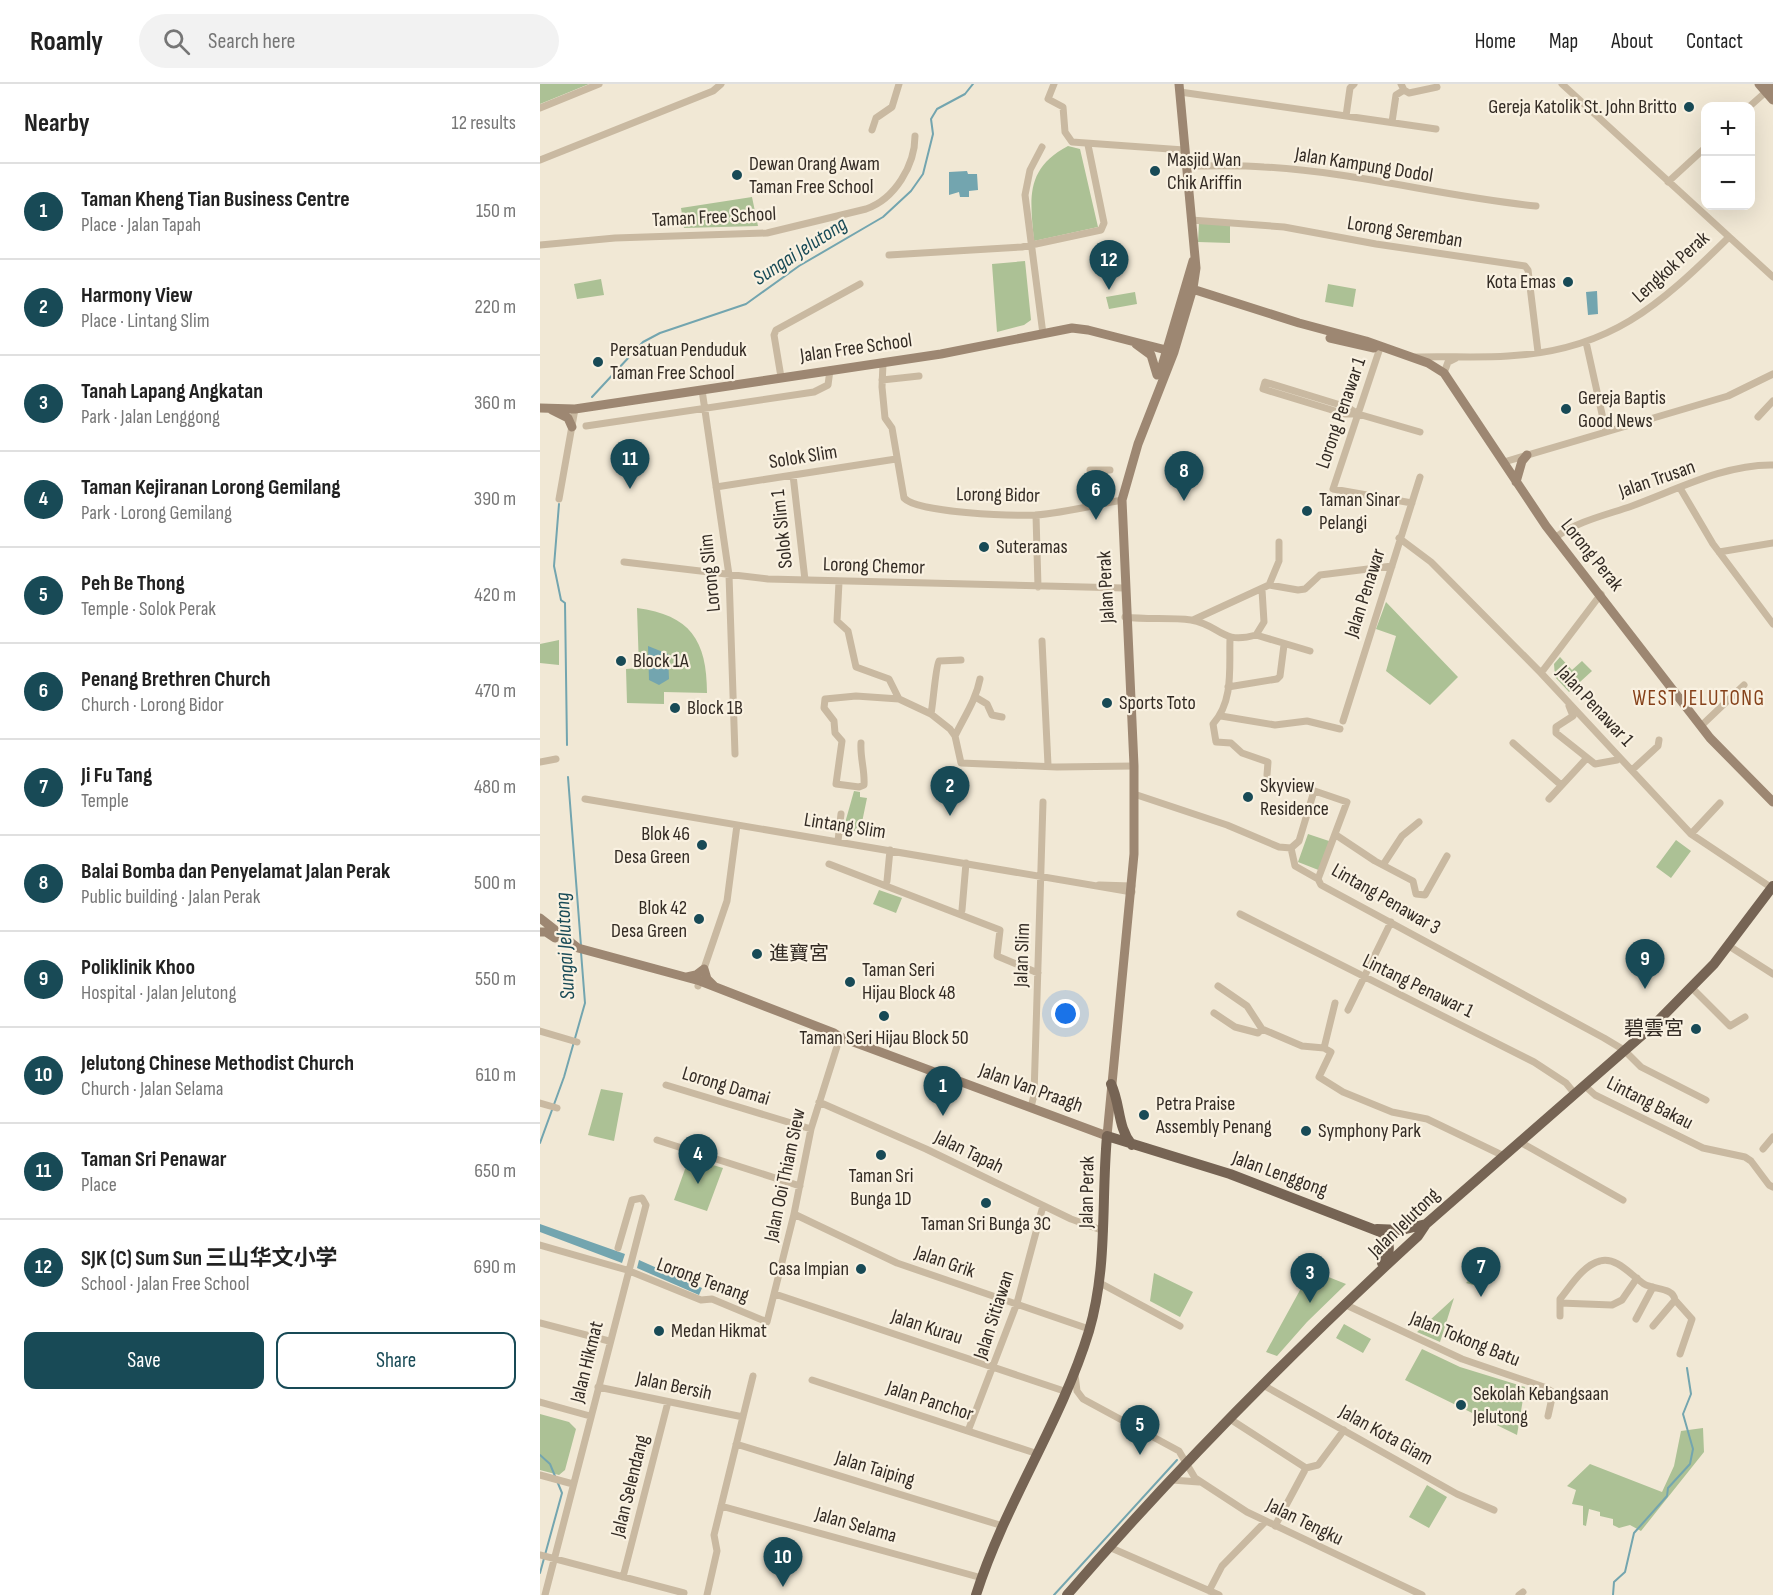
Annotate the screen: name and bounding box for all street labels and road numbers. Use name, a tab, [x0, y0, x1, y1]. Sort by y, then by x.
street label: Jalan Kampung Dodol	[1292, 142, 1435, 188]
street label: Taman Free School	[651, 202, 777, 232]
street label: Lorong Seremban	[1346, 211, 1464, 253]
street label: Lengkok Perak	[1628, 226, 1715, 308]
street label: Jalan Free School	[798, 328, 913, 368]
street label: Lorong Penawar 1	[1311, 354, 1371, 472]
street label: Solok Slim	[767, 440, 839, 474]
street label: Jalan Trusan	[1615, 455, 1698, 504]
street label: Lorong Bidor	[956, 482, 1040, 508]
street label: Solok Slim 1	[766, 488, 798, 570]
street label: Lorong Perak	[1556, 514, 1629, 596]
street label: Lorong Slim	[694, 533, 726, 613]
street label: Jalan Penawar	[1339, 545, 1391, 641]
street label: Jalan Perak	[1092, 550, 1120, 625]
street label: Lorong Chemor	[823, 552, 926, 580]
street label: Jalan Penawar 1	[1551, 660, 1639, 752]
street label: Lintang Slim	[802, 808, 888, 844]
street label: Lintang Penawar 3	[1327, 858, 1445, 940]
street label: Jalan Slim	[1009, 922, 1035, 989]
street label: Lintang Penawar 1	[1359, 949, 1477, 1023]
street label: Jalan Van Praagh	[975, 1058, 1086, 1118]
street label: Lorong Damai	[679, 1061, 773, 1111]
street label: Lintang Bakau	[1603, 1071, 1697, 1135]
street label: Jalan Ooi Thiam Siew	[759, 1106, 811, 1245]
street label: Jalan Tapah	[930, 1125, 1008, 1179]
street label: Jalan Lenggong	[1228, 1145, 1331, 1202]
street label: Jalan Perak	[1074, 1155, 1100, 1229]
street label: Jalan Jelutong	[1363, 1183, 1445, 1264]
street label: Jalan Grik	[911, 1240, 979, 1284]
street label: Lorong Tenang	[654, 1252, 752, 1308]
street label: Jalan Sitiawan	[968, 1268, 1020, 1363]
street label: Jalan Kurau	[887, 1304, 966, 1350]
street label: Jalan Tokong Batu	[1406, 1306, 1524, 1372]
street label: Jalan Hikmat	[565, 1319, 609, 1406]
street label: Jalan Bersih	[633, 1366, 714, 1406]
street label: Jalan Panchor	[883, 1375, 977, 1426]
street label: Jalan Kota Giam	[1334, 1399, 1437, 1470]
street label: Jalan Selendang	[605, 1432, 654, 1541]
street label: Jalan Taiping	[831, 1445, 918, 1492]
street label: Jalan Tengku	[1262, 1493, 1347, 1551]
street label: Jalan Selama	[812, 1502, 899, 1548]

